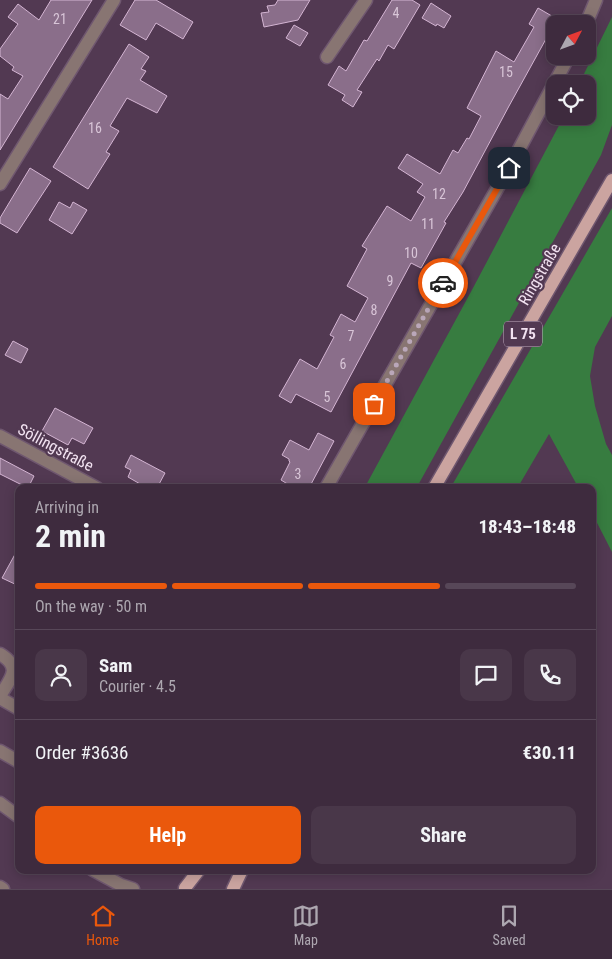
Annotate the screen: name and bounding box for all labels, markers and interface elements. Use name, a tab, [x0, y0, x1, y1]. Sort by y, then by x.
house number: 4	[393, 5, 400, 21]
house number: 21	[53, 11, 67, 27]
north arrow	[546, 15, 596, 65]
map controls	[546, 15, 596, 125]
house number: 15	[499, 64, 513, 80]
button: locate	[546, 75, 596, 125]
house number: 16	[88, 120, 102, 136]
pin	[488, 147, 530, 189]
icon: home	[495, 154, 523, 182]
house number: 12	[432, 186, 446, 202]
house number: 11	[421, 216, 435, 232]
street label: Ringstraße	[514, 240, 565, 308]
house number: 10	[404, 245, 418, 261]
courier	[418, 258, 468, 308]
icon: car	[429, 269, 457, 297]
house number: 9	[387, 273, 393, 289]
house number: 8	[371, 302, 378, 318]
road number: L 75	[504, 322, 542, 346]
house number: 7	[348, 328, 355, 344]
house number: 6	[340, 356, 347, 372]
pin	[353, 383, 395, 425]
house number: 5	[324, 389, 331, 405]
icon: bag	[360, 390, 388, 418]
street label: Söllingstraße	[15, 420, 97, 475]
house number: 3	[295, 466, 301, 482]
text: Arriving in	[35, 498, 99, 517]
text: 18:43–18:48	[478, 515, 576, 538]
text: 2 min	[35, 517, 106, 555]
text: On the way · 50 m	[35, 597, 147, 616]
button: person	[35, 649, 87, 701]
button: chat	[460, 649, 512, 701]
button: phone	[524, 649, 576, 701]
text: Sam	[99, 654, 132, 677]
text: Courier · 4.5	[99, 677, 176, 696]
text: Order #3636	[35, 741, 128, 764]
text: €30.11	[522, 741, 576, 764]
button: Help	[35, 806, 301, 864]
button: Share	[311, 806, 576, 864]
tab: Home	[86, 902, 119, 948]
tab: Map	[292, 902, 320, 948]
tab: Saved	[492, 902, 526, 948]

